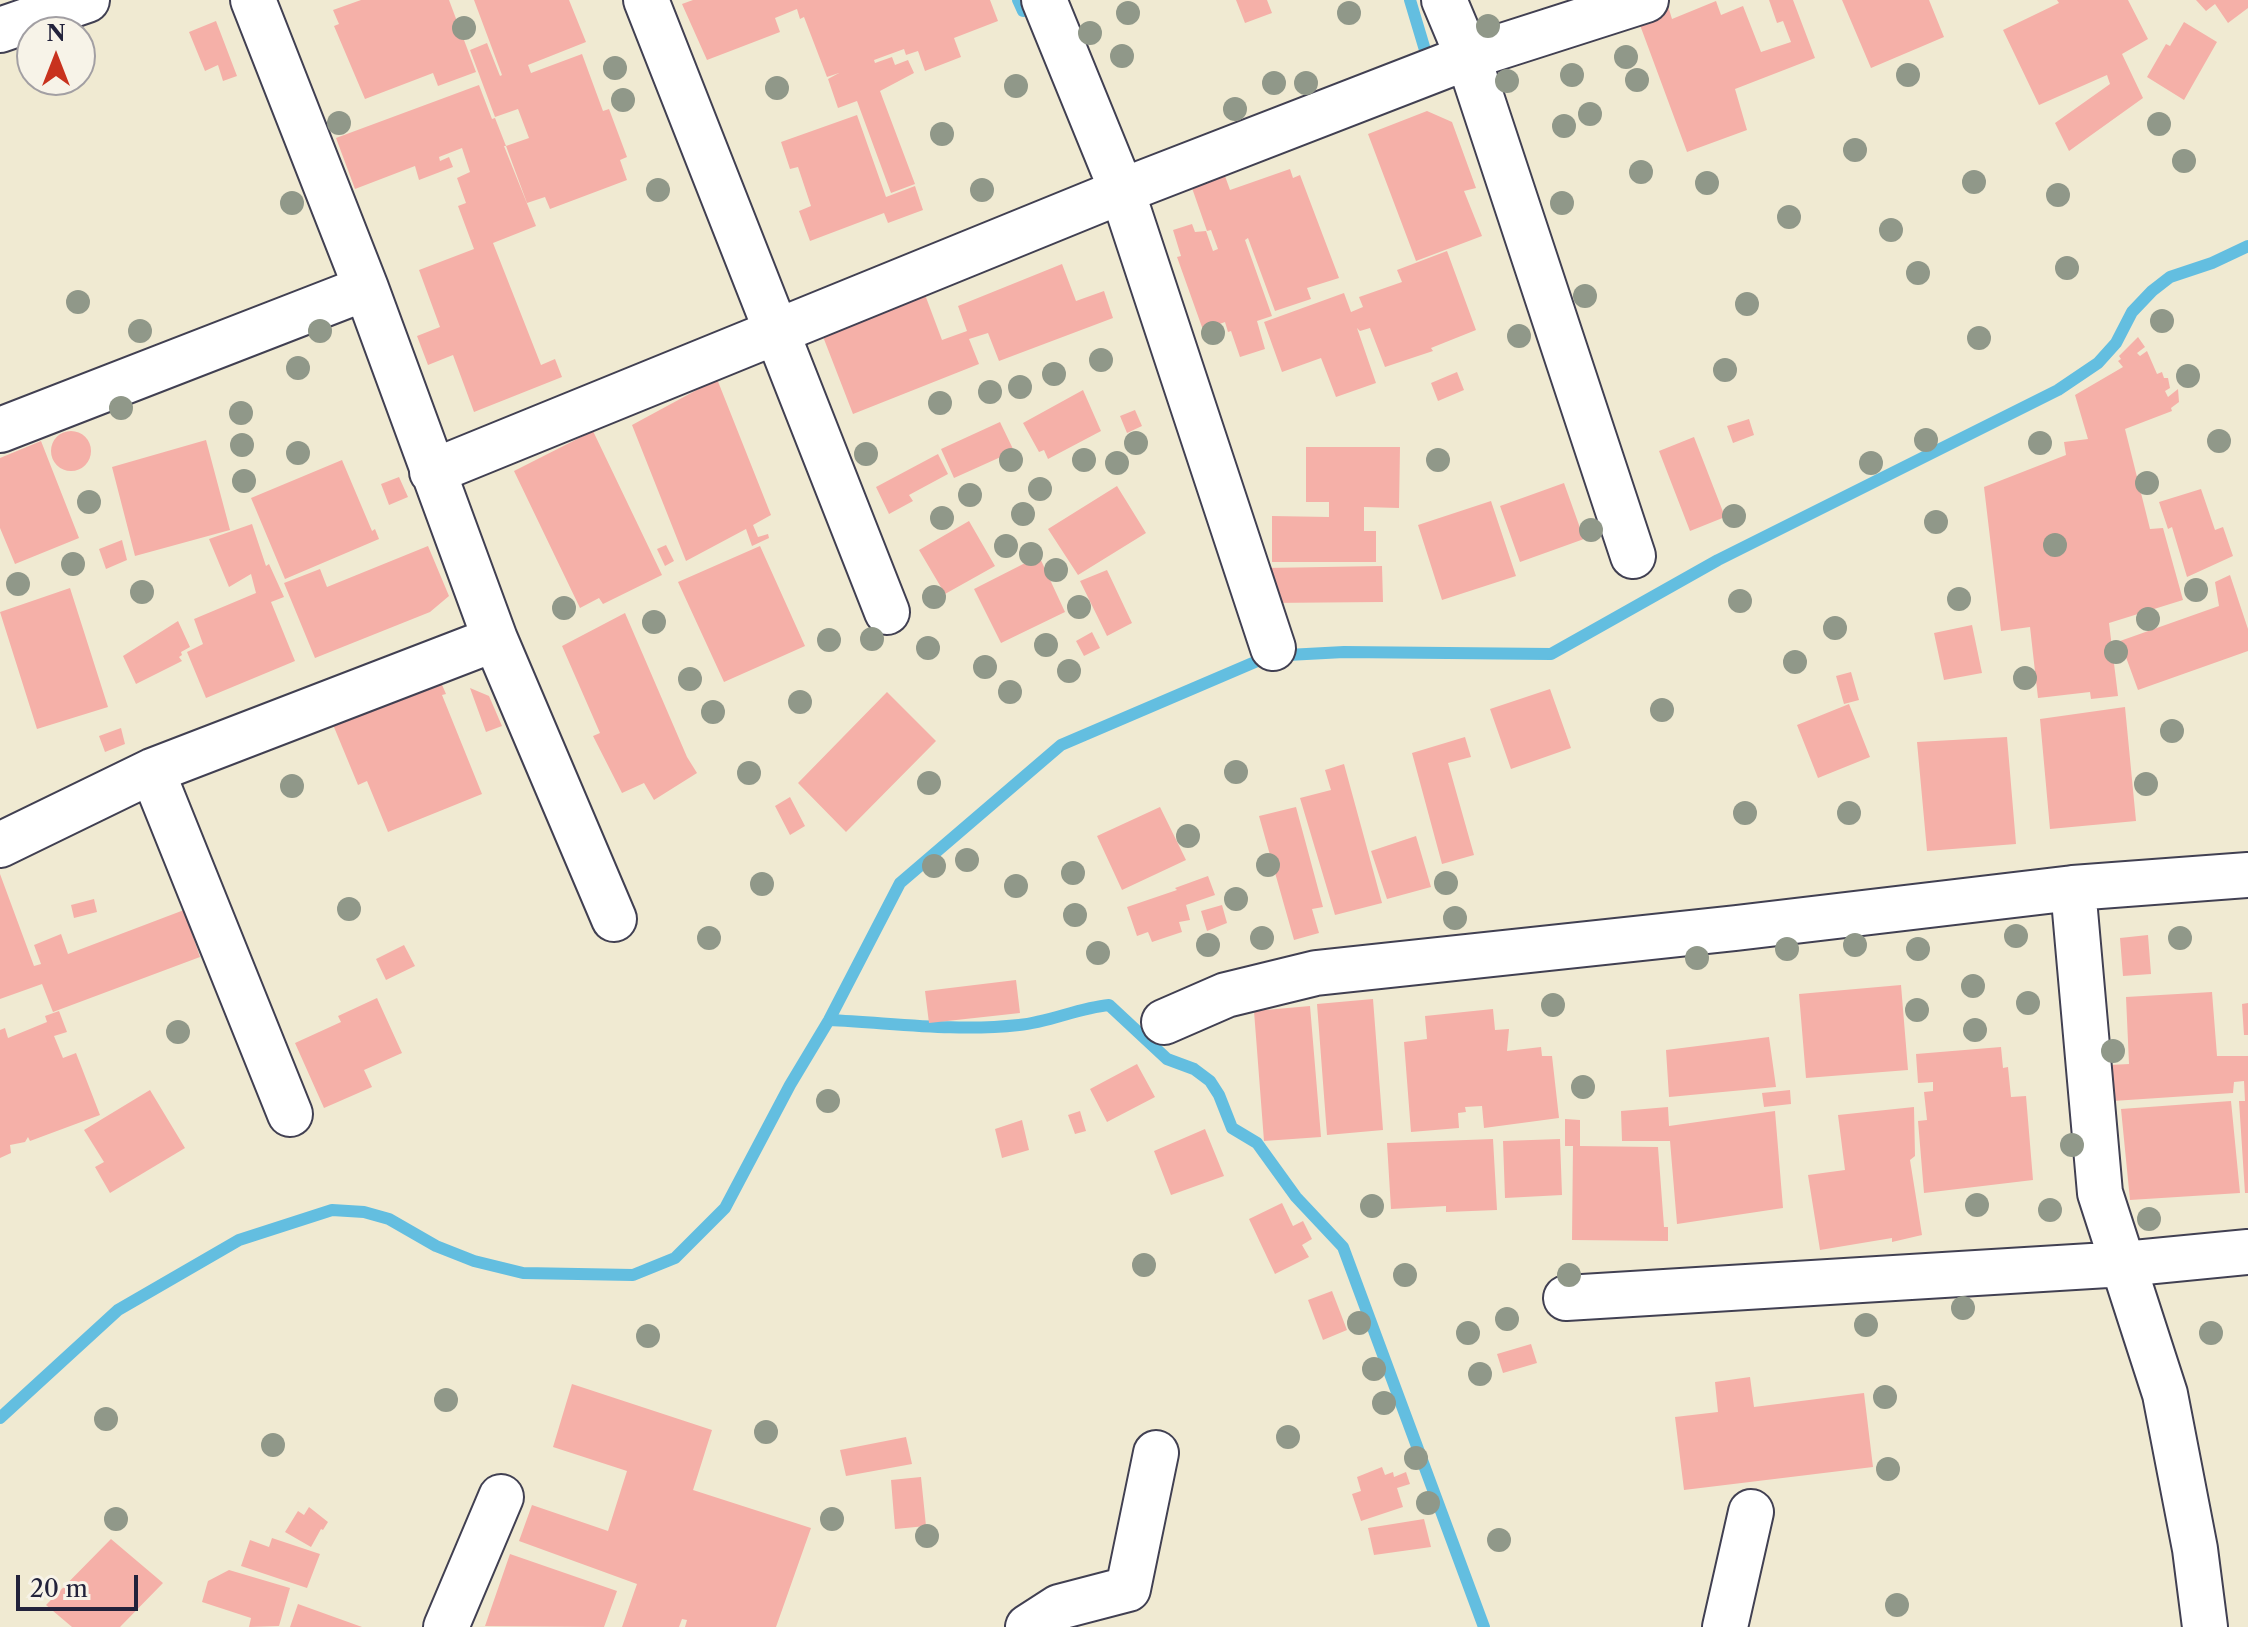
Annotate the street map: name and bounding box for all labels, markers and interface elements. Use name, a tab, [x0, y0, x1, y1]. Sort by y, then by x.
north arrow	[16, 16, 96, 96]
text: N	[46, 20, 66, 47]
scale bar	[20, 1559, 142, 1609]
text: 20 m	[30, 1574, 88, 1603]

